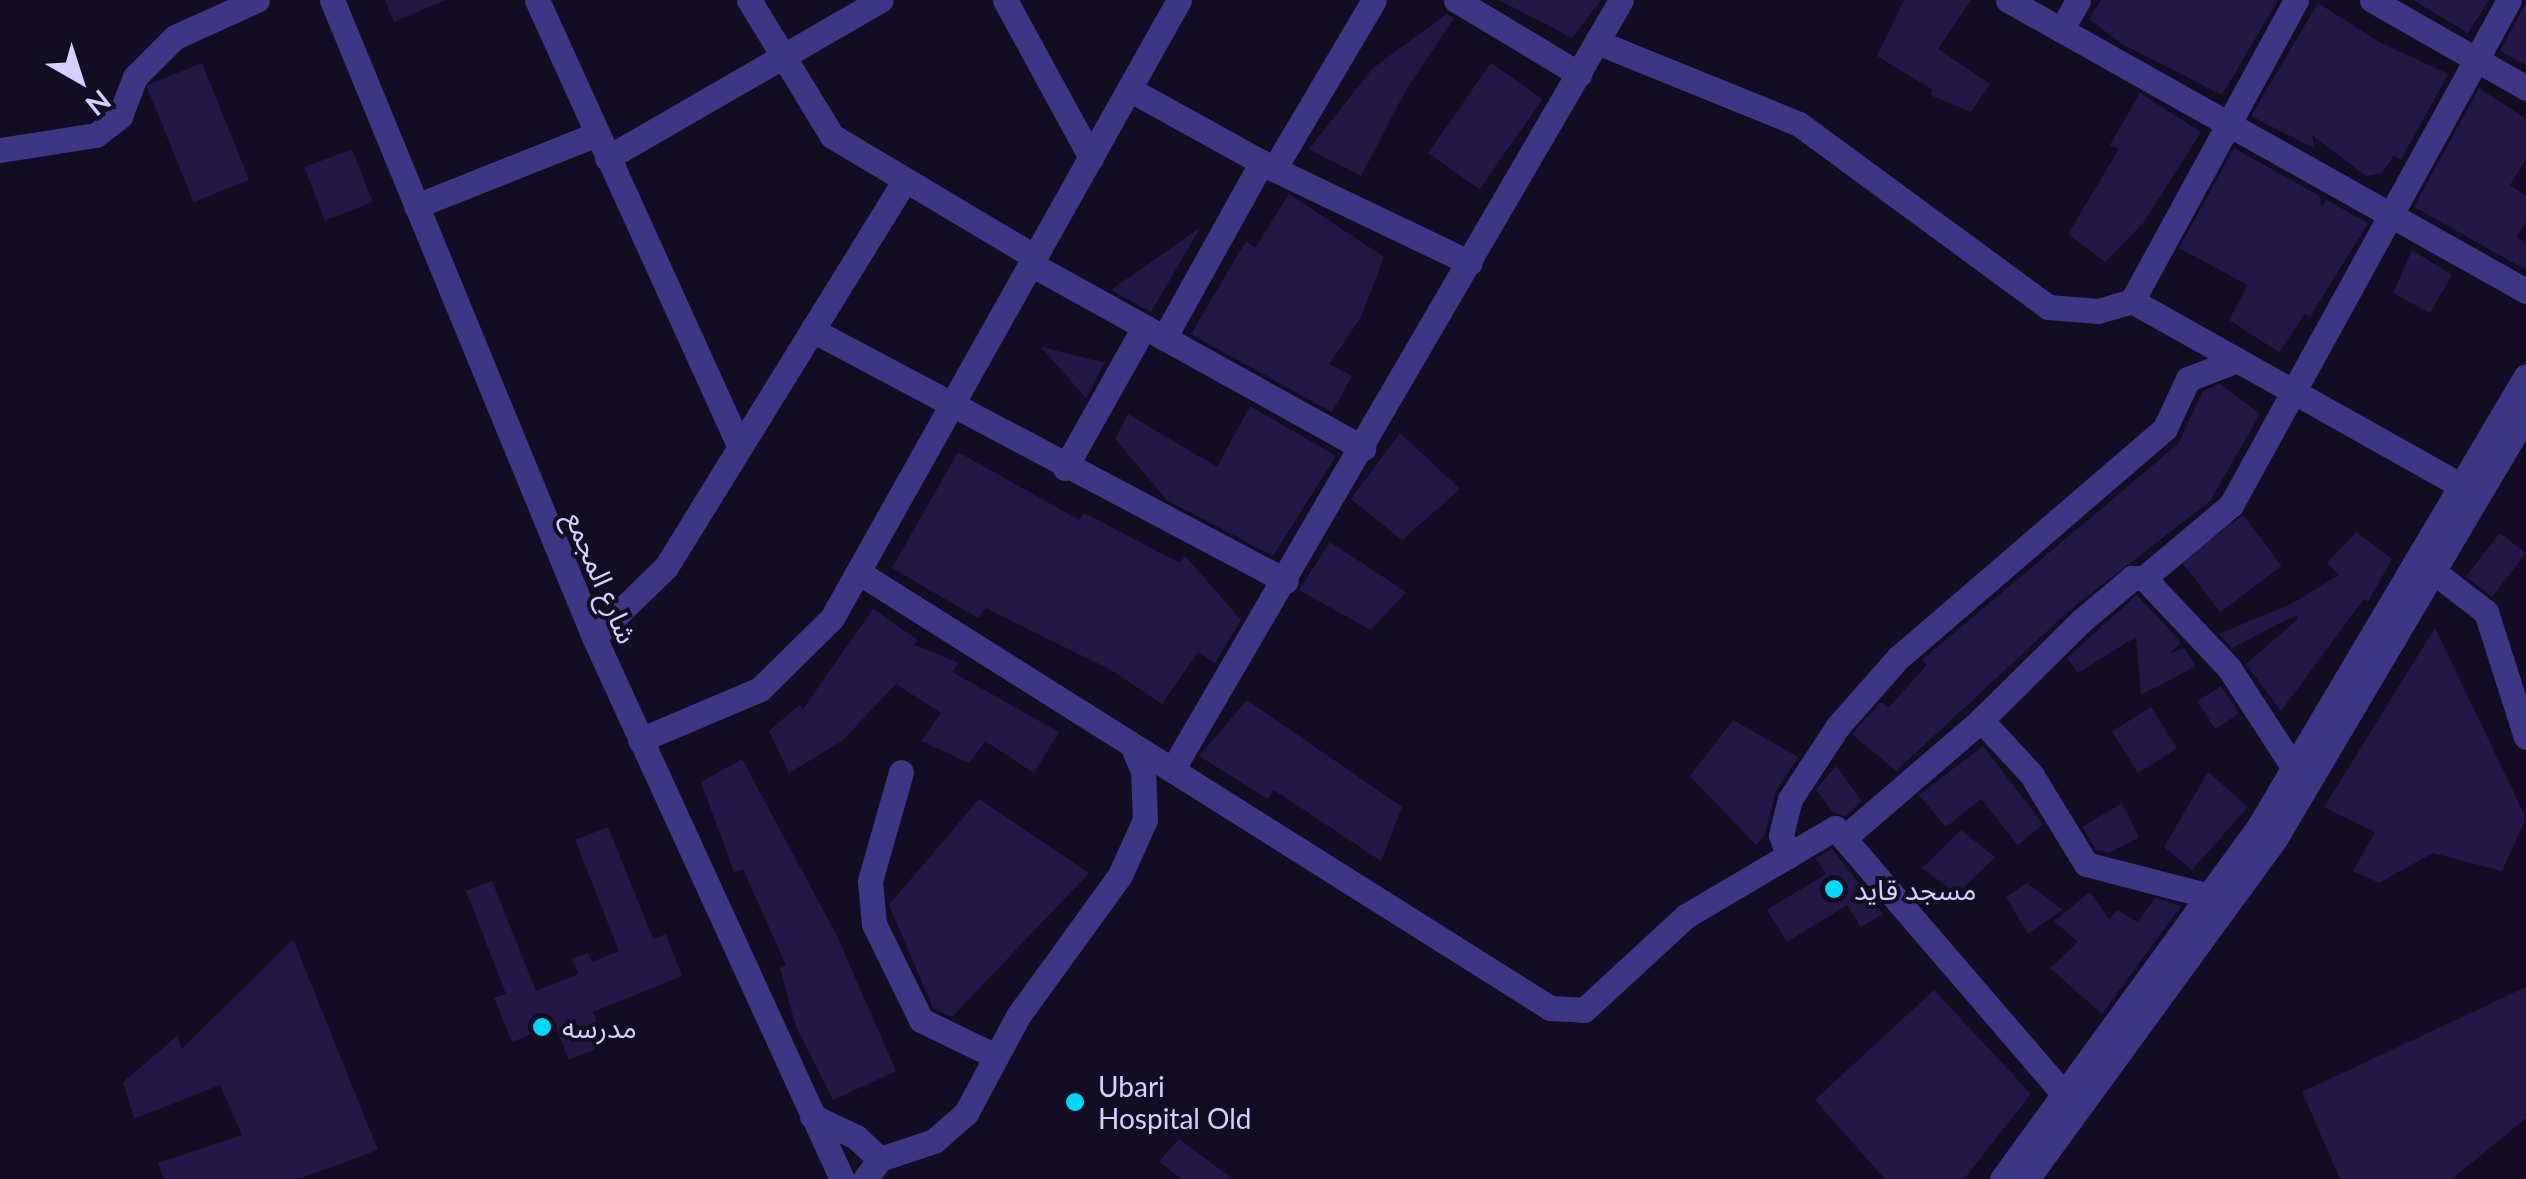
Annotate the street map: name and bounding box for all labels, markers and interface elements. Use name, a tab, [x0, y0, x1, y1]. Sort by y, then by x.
north arrow	[30, 30, 130, 130]
text: N	[80, 83, 118, 123]
street label: شارع المجمع	[559, 506, 645, 648]
place label: مسجد قايد	[1854, 872, 1976, 906]
marker: مسجد قايد	[1823, 878, 1845, 900]
place label: مدرسه	[562, 1010, 637, 1044]
marker: مدرسه	[531, 1016, 553, 1038]
place label: Ubari Hospital Old	[1098, 1069, 1252, 1135]
marker: Ubari Hospital Old	[1062, 1089, 1088, 1115]

